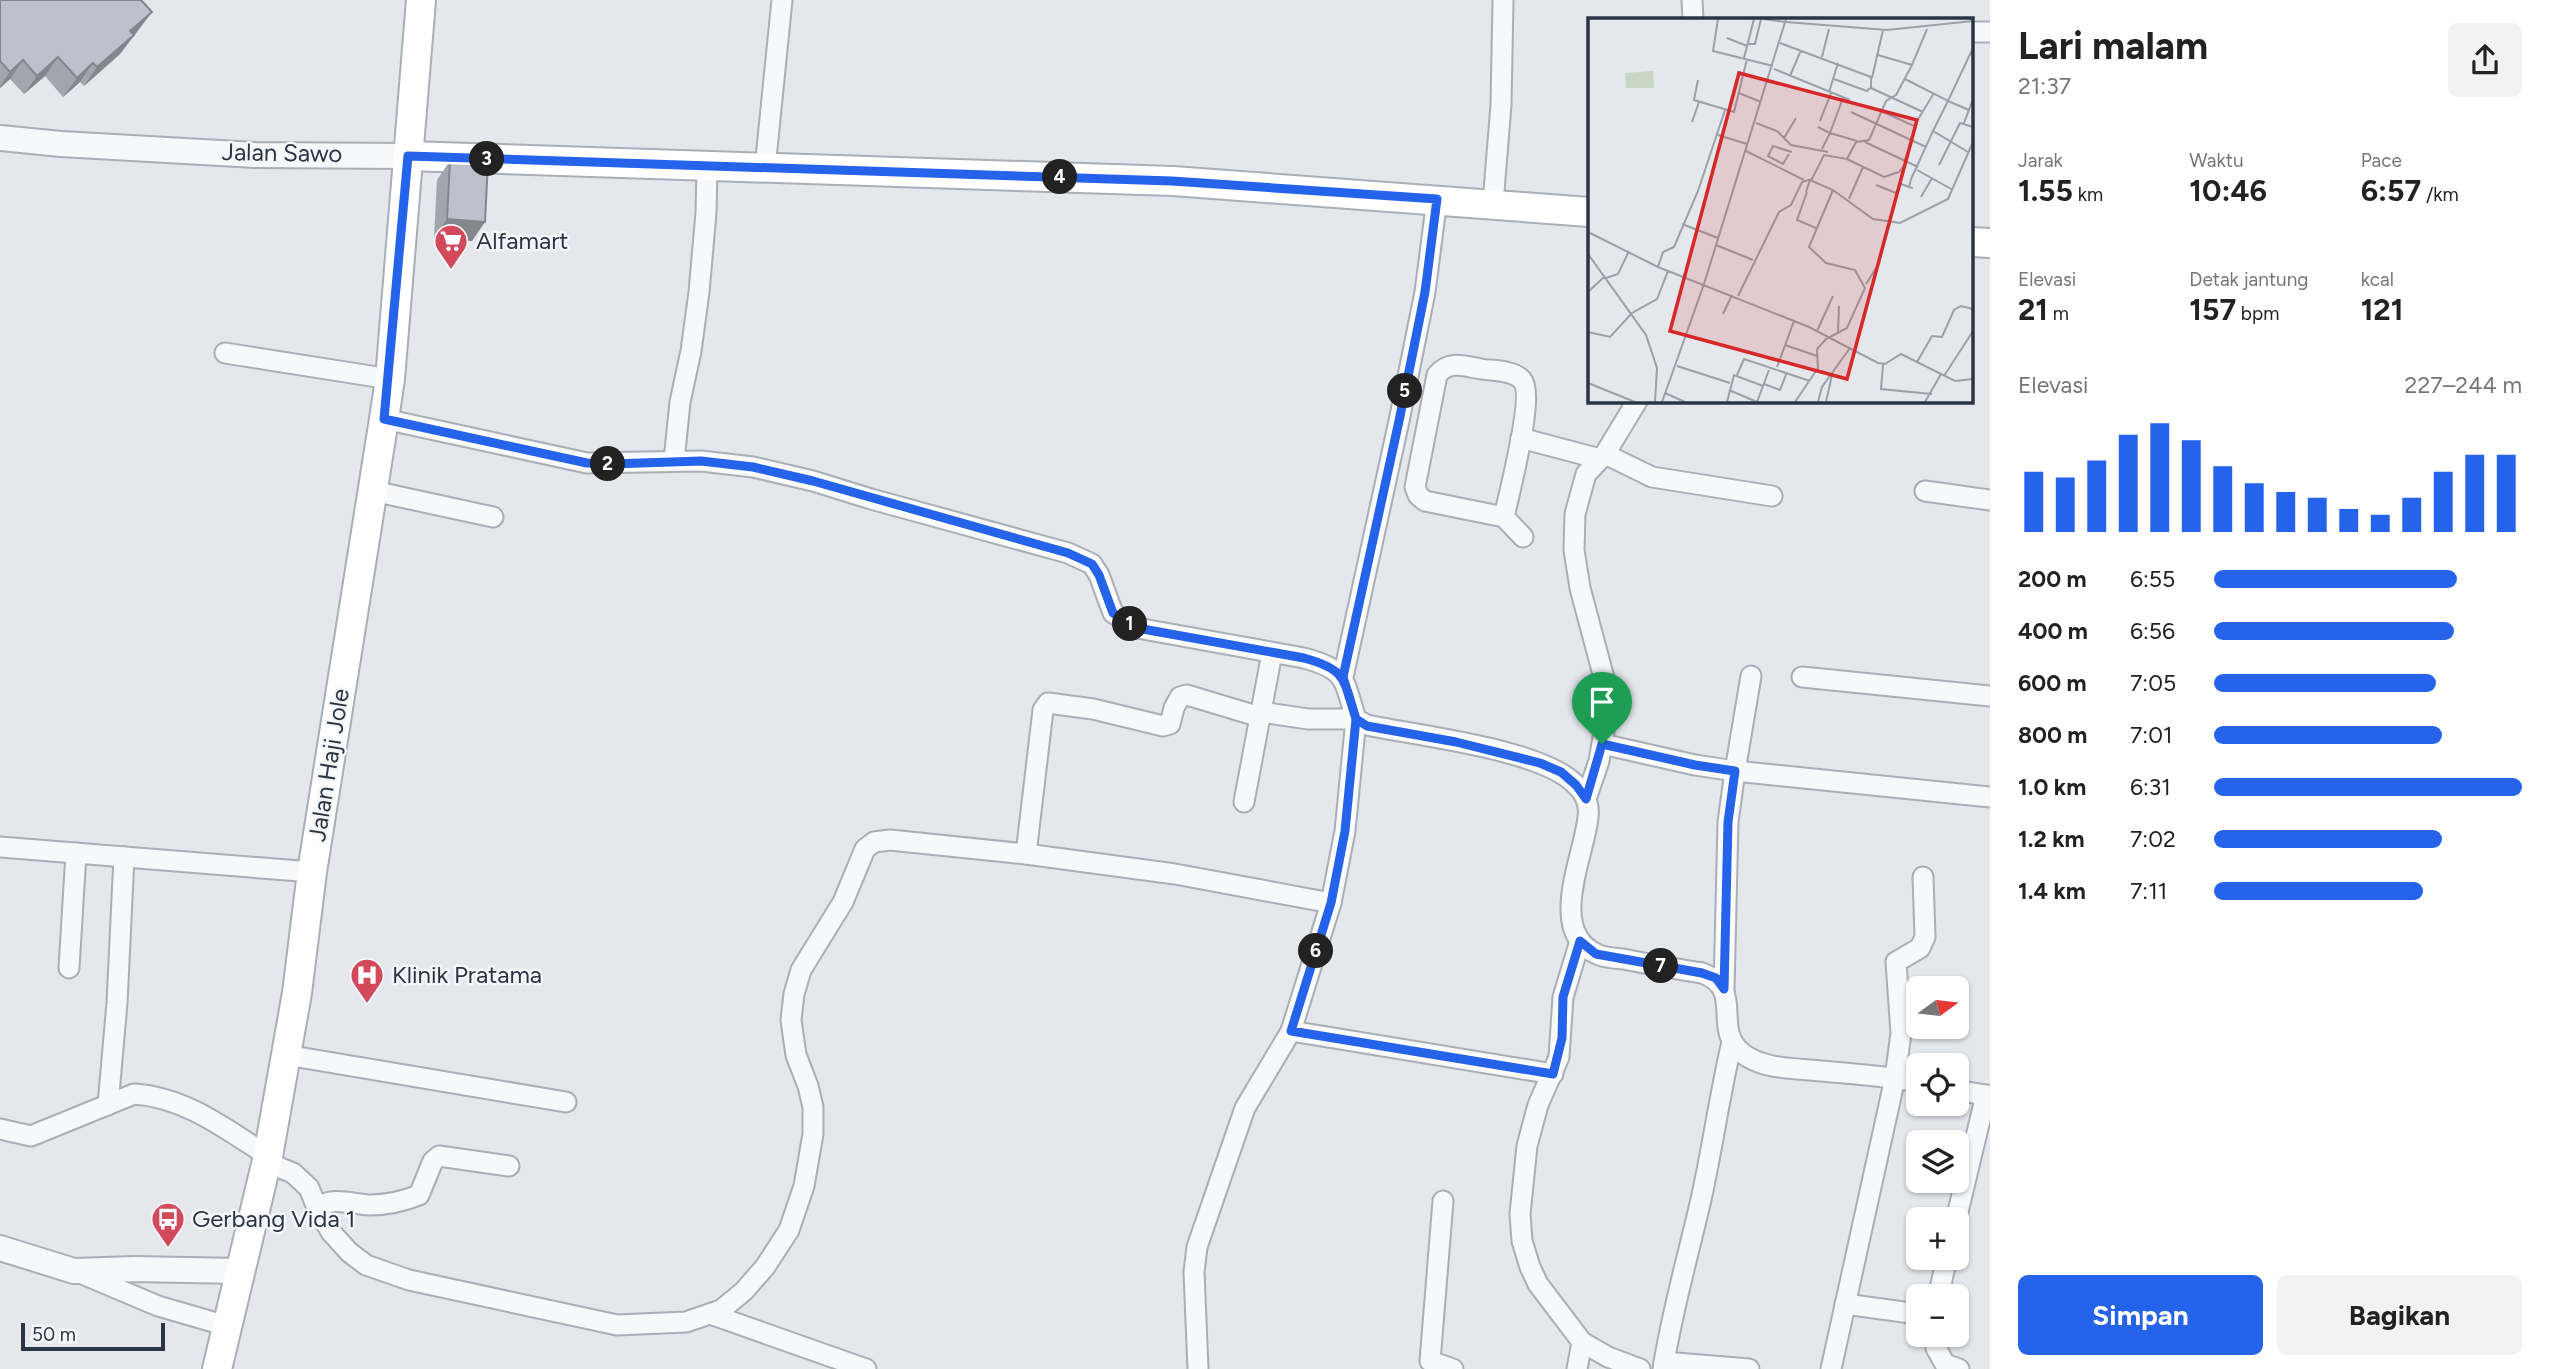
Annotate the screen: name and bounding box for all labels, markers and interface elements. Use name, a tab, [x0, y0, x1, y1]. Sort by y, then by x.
inset map	[1588, 18, 1972, 402]
text: Lari malam	[2018, 23, 2208, 69]
button: share	[2448, 23, 2522, 97]
text: 21:37	[2018, 72, 2071, 100]
street label: Jalan Sawo	[221, 137, 343, 168]
pin: 3	[470, 142, 504, 176]
text: 3	[481, 147, 492, 170]
text: Jarak	[2018, 149, 2063, 172]
text: Waktu	[2189, 149, 2244, 172]
text: Pace	[2361, 149, 2402, 172]
pin: 4	[1042, 160, 1078, 194]
text: 4	[1053, 165, 1066, 188]
text: 1.55	[2018, 172, 2073, 209]
text: 10:46	[2189, 172, 2267, 209]
text: 6:57	[2361, 172, 2421, 209]
text: km	[2073, 183, 2103, 206]
text: /km	[2421, 183, 2459, 206]
supermarket icon: Alfamart	[432, 222, 470, 271]
place label: Alfamart	[476, 226, 568, 255]
text: Elevasi	[2018, 268, 2076, 291]
text: Detak jantung	[2189, 268, 2308, 291]
text: kcal	[2361, 268, 2394, 291]
text: 21	[2018, 291, 2048, 328]
text: 157	[2189, 291, 2236, 328]
text: 121	[2361, 291, 2403, 328]
text: m	[2048, 302, 2069, 325]
text: bpm	[2236, 302, 2279, 325]
text: Elevasi	[2018, 371, 2088, 399]
text: 227–244 m	[2405, 371, 2522, 399]
pin: 5	[1388, 374, 1422, 408]
text: 5	[1399, 379, 1410, 402]
pin: 2	[590, 447, 626, 482]
text: 2	[602, 452, 613, 475]
text: 200 m	[2018, 565, 2087, 593]
text: 6:55	[2130, 565, 2175, 593]
pin: 1	[1112, 606, 1148, 642]
text: 1	[1125, 612, 1134, 635]
text: 400 m	[2018, 617, 2088, 645]
text: 6:56	[2130, 617, 2175, 645]
text: 600 m	[2018, 669, 2087, 697]
text: 7:05	[2130, 669, 2176, 697]
pin	[1572, 672, 1632, 744]
icon: arrive	[1583, 683, 1621, 721]
street label: Jalan Haji Jole	[302, 686, 355, 843]
text: 800 m	[2018, 721, 2087, 749]
text: 7:01	[2130, 721, 2172, 749]
text: 1.0 km	[2018, 773, 2086, 801]
text: 6:31	[2130, 773, 2171, 801]
text: 1.2 km	[2018, 825, 2085, 853]
text: 7:02	[2130, 825, 2176, 853]
text: 1.4 km	[2018, 877, 2086, 905]
text: 7:11	[2130, 877, 2167, 905]
pin: 6	[1298, 934, 1334, 968]
text: 6	[1310, 939, 1321, 962]
pin: 7	[1644, 948, 1678, 984]
text: 7	[1655, 954, 1666, 977]
hospital icon: Klinik Pratama	[348, 956, 386, 1005]
place label: Klinik Pratama	[392, 960, 542, 989]
north arrow	[1906, 976, 1969, 1040]
map controls	[1906, 976, 1969, 1347]
button: locate	[1906, 1053, 1969, 1116]
button: layers	[1906, 1130, 1969, 1193]
bus stop icon: Gerbang Vida 1	[149, 1200, 187, 1249]
place label: Gerbang Vida 1	[192, 1204, 356, 1233]
button: +	[1906, 1207, 1969, 1270]
button: Simpan	[2018, 1275, 2263, 1355]
button: Bagikan	[2277, 1275, 2522, 1355]
button: −	[1906, 1284, 1969, 1347]
scale bar	[21, 1320, 164, 1352]
text: 50 m	[32, 1323, 76, 1346]

